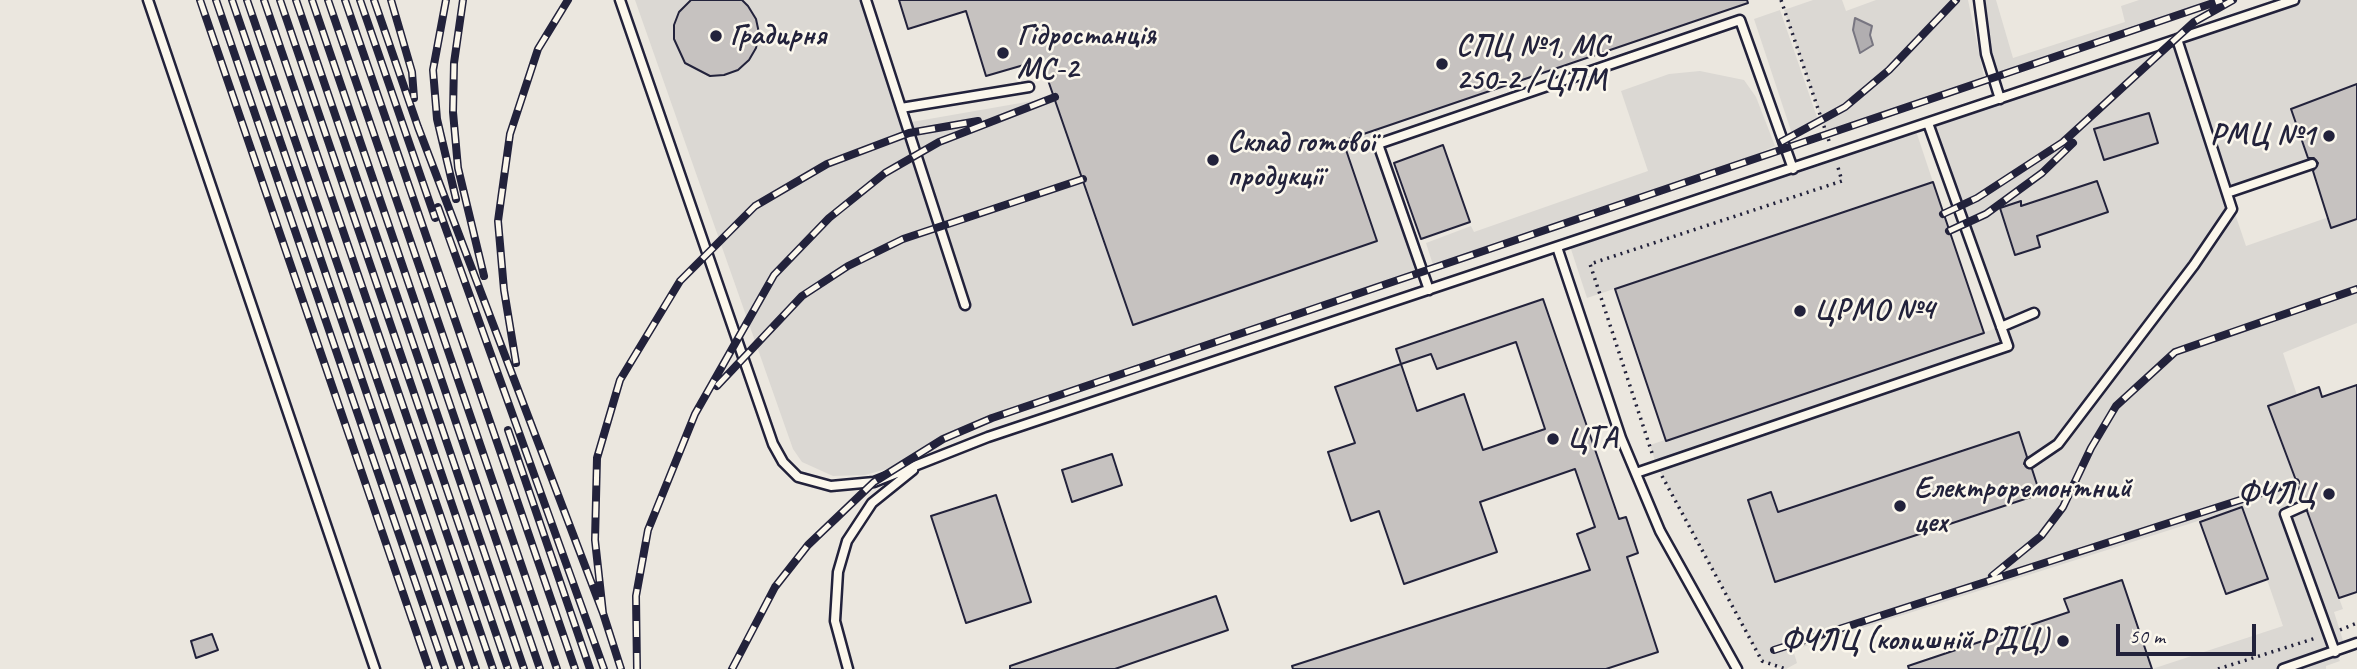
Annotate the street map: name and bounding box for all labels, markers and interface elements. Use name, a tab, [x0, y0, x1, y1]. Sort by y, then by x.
place label: Градирня	[730, 18, 826, 54]
place label: Гідростанція МС-2	[1017, 18, 1155, 88]
marker: Градирня	[708, 28, 724, 44]
place label: СПЦ №1, МС 250-2 / ЦПМ	[1456, 29, 1609, 100]
marker: Гідростанція МС-2	[995, 45, 1011, 61]
marker: СПЦ №1, МС 250-2 / ЦПМ	[1434, 56, 1450, 72]
place label: РМЦ №1	[2210, 118, 2315, 154]
place label: Склад готової продукції	[1227, 125, 1375, 196]
marker: РМЦ №1	[2321, 128, 2337, 144]
marker: Склад готової продукції	[1205, 152, 1221, 168]
place label: ЦРМО №4	[1814, 293, 1934, 329]
marker: ЦРМО №4	[1792, 303, 1808, 319]
place label: ЦТА	[1567, 421, 1617, 457]
marker: ЦТА	[1545, 431, 1561, 447]
place label: Електроремонтний цех	[1914, 471, 2131, 542]
place label: ФЧЛЦ	[2238, 476, 2315, 512]
marker: ФЧЛЦ	[2321, 486, 2337, 502]
marker: Електроремонтний цех	[1892, 498, 1908, 514]
scale bar	[2119, 610, 2259, 654]
place label: ФЧЛЦ (колишній РДЦ)	[1781, 623, 2049, 659]
text: 50 m	[2129, 623, 2165, 649]
marker: ФЧЛЦ (колишній РДЦ)	[2055, 633, 2071, 649]

